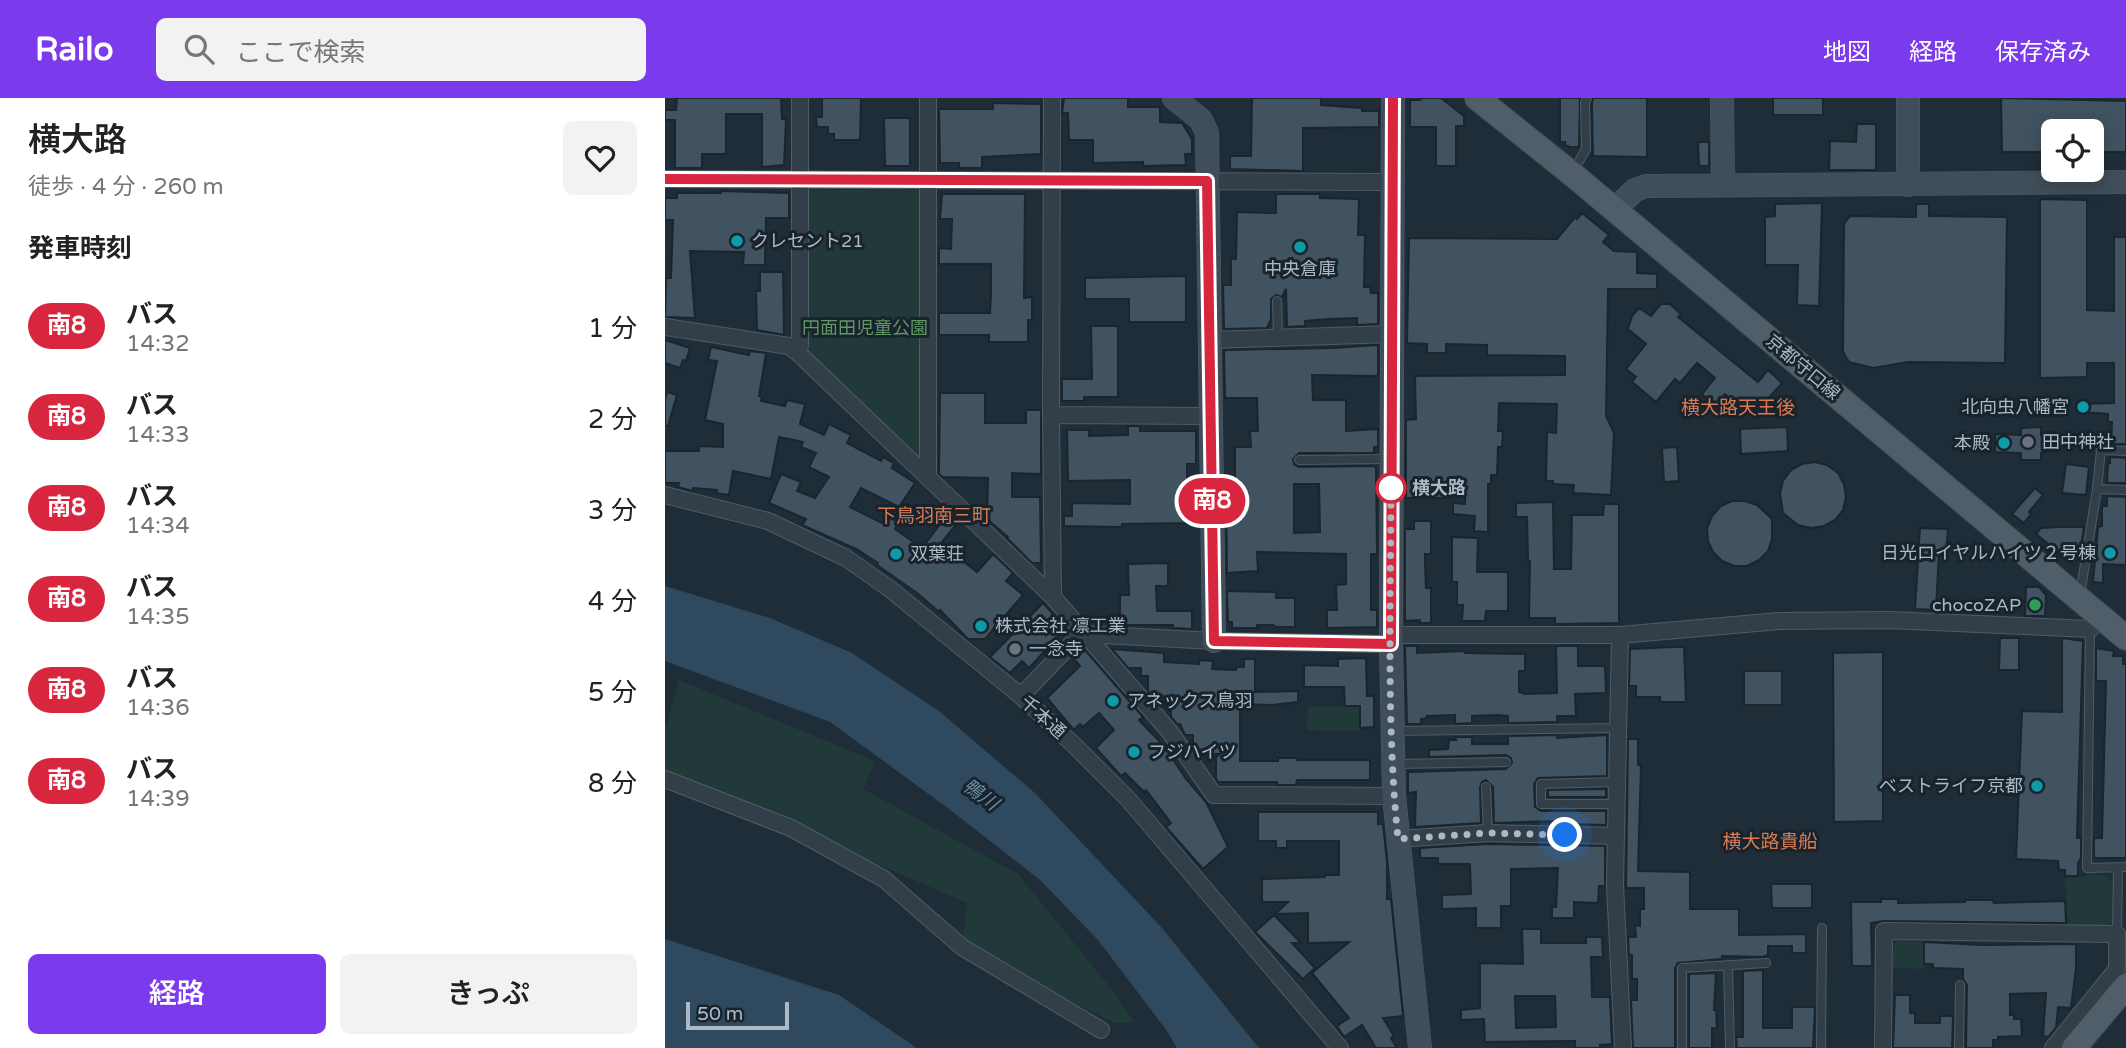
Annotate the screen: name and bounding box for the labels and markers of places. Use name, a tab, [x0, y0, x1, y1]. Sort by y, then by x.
place label: クレセント21	[751, 230, 864, 252]
marker: クレセント21	[729, 233, 745, 249]
marker: 中央倉庫	[1292, 239, 1308, 255]
place label: 中央倉庫	[1264, 258, 1336, 280]
place label: 北向虫八幡宮	[1961, 396, 2069, 418]
marker: 北向虫八幡宮	[2075, 399, 2091, 415]
place label: 田中神社	[2042, 431, 2114, 453]
place label: 本殿	[1954, 432, 1990, 454]
marker: 田中神社	[2020, 434, 2036, 450]
marker: 本殿	[1996, 435, 2012, 451]
marker: 横大路	[1376, 473, 1406, 503]
place label: 横大路	[1412, 477, 1466, 499]
place label: 日光ロイヤルハイツ２号棟	[1881, 542, 2096, 564]
place label: 双葉荘	[910, 543, 964, 565]
marker: 日光ロイヤルハイツ２号棟	[2102, 545, 2118, 561]
marker: 双葉荘	[888, 546, 904, 562]
place label: chocoZAP	[1932, 594, 2021, 616]
marker: chocoZAP	[2027, 597, 2043, 613]
place label: 株式会社 凛工業	[995, 615, 1126, 637]
marker: 株式会社 凛工業	[973, 618, 989, 634]
place label: 一念寺	[1029, 638, 1083, 660]
marker: 一念寺	[1007, 641, 1023, 657]
place label: アネックス鳥羽	[1127, 690, 1252, 712]
marker: アネックス鳥羽	[1105, 693, 1121, 709]
place label: フジハイツ	[1148, 741, 1237, 763]
marker: フジハイツ	[1126, 744, 1142, 760]
place label: ベストライフ京都	[1879, 775, 2023, 797]
marker: ベストライフ京都	[2029, 778, 2045, 794]

